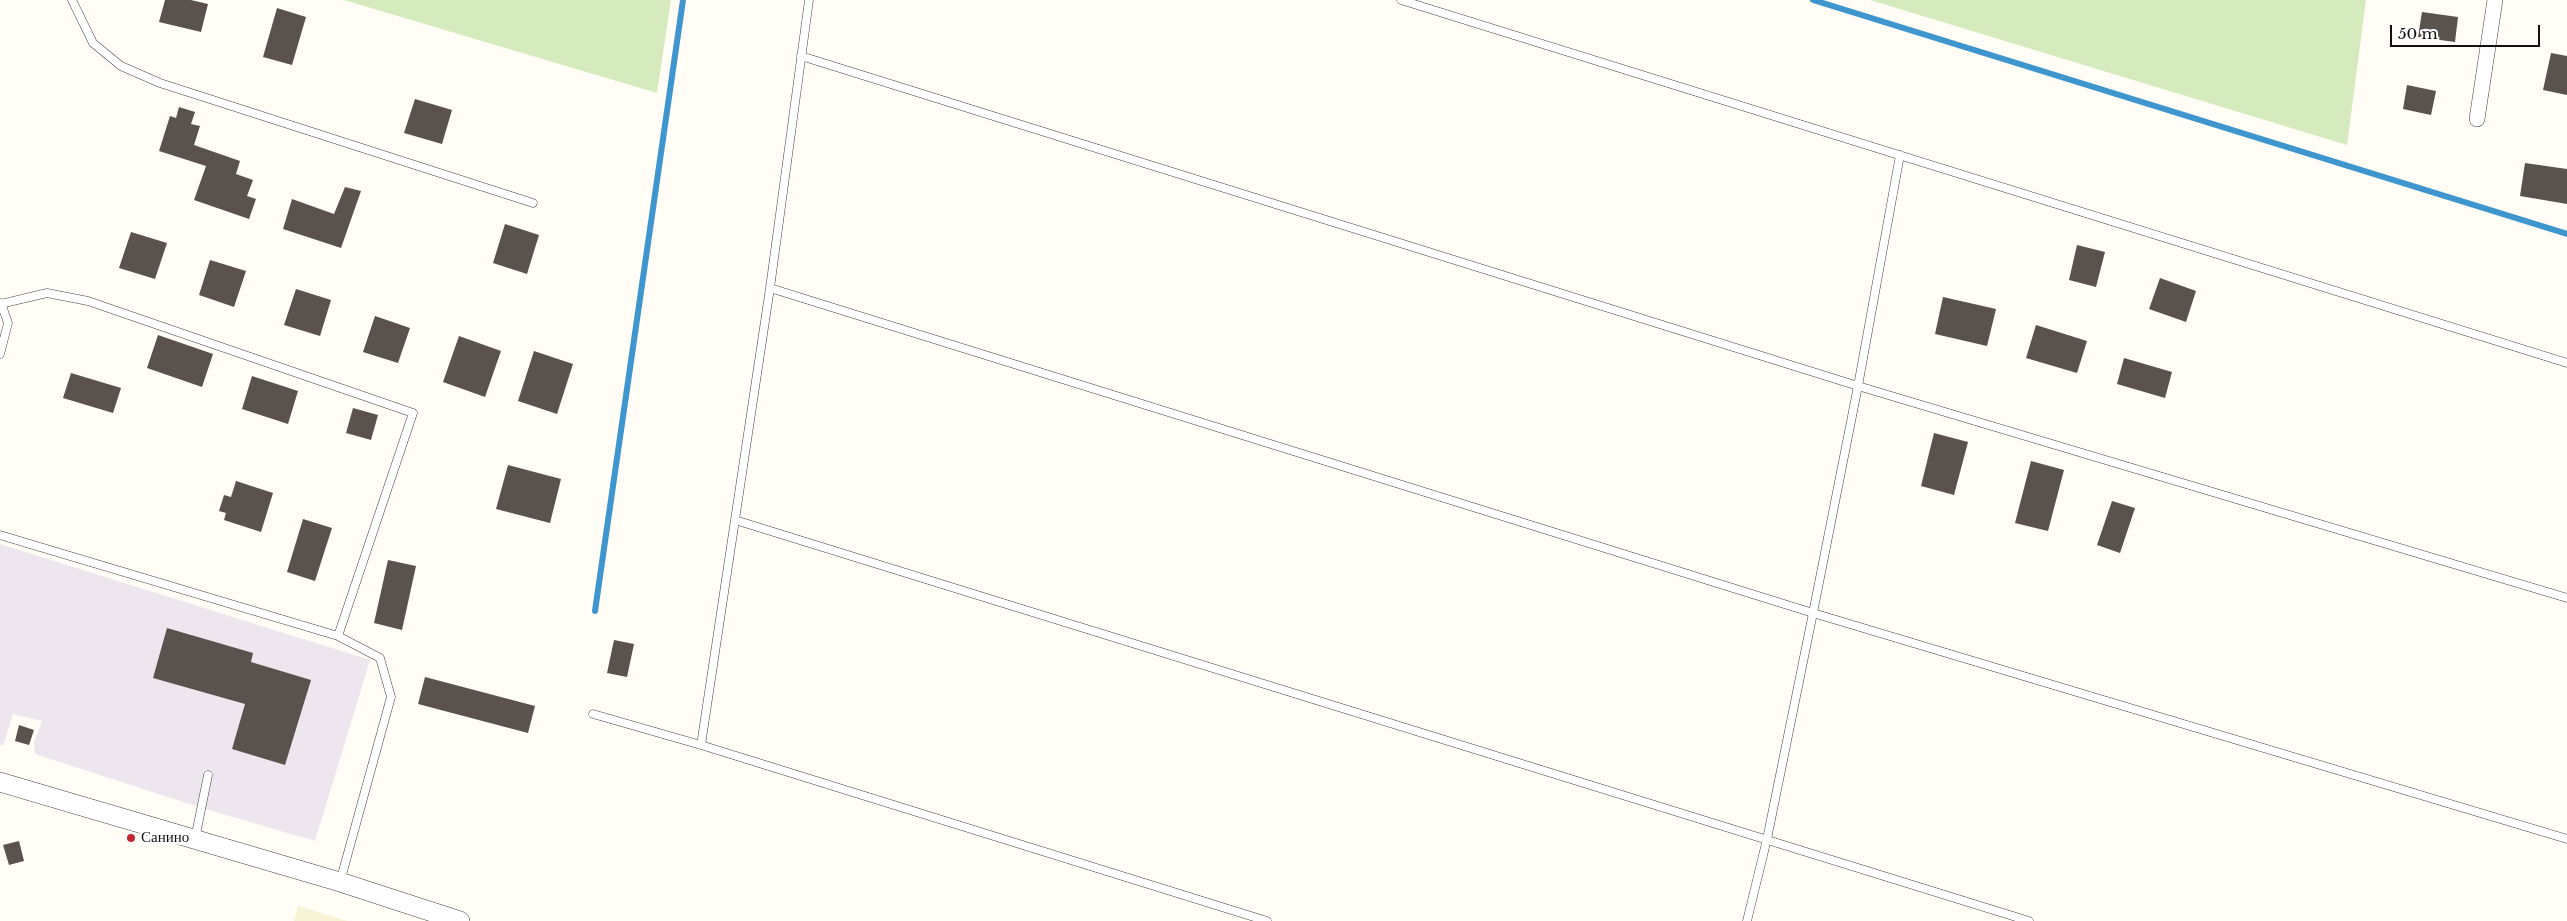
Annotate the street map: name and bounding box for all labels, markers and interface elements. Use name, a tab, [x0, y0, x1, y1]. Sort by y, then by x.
scale bar	[2392, 15, 2542, 47]
text: 50 m	[2398, 24, 2438, 43]
place label: Санино	[141, 829, 189, 847]
marker: Санино	[125, 832, 137, 844]

